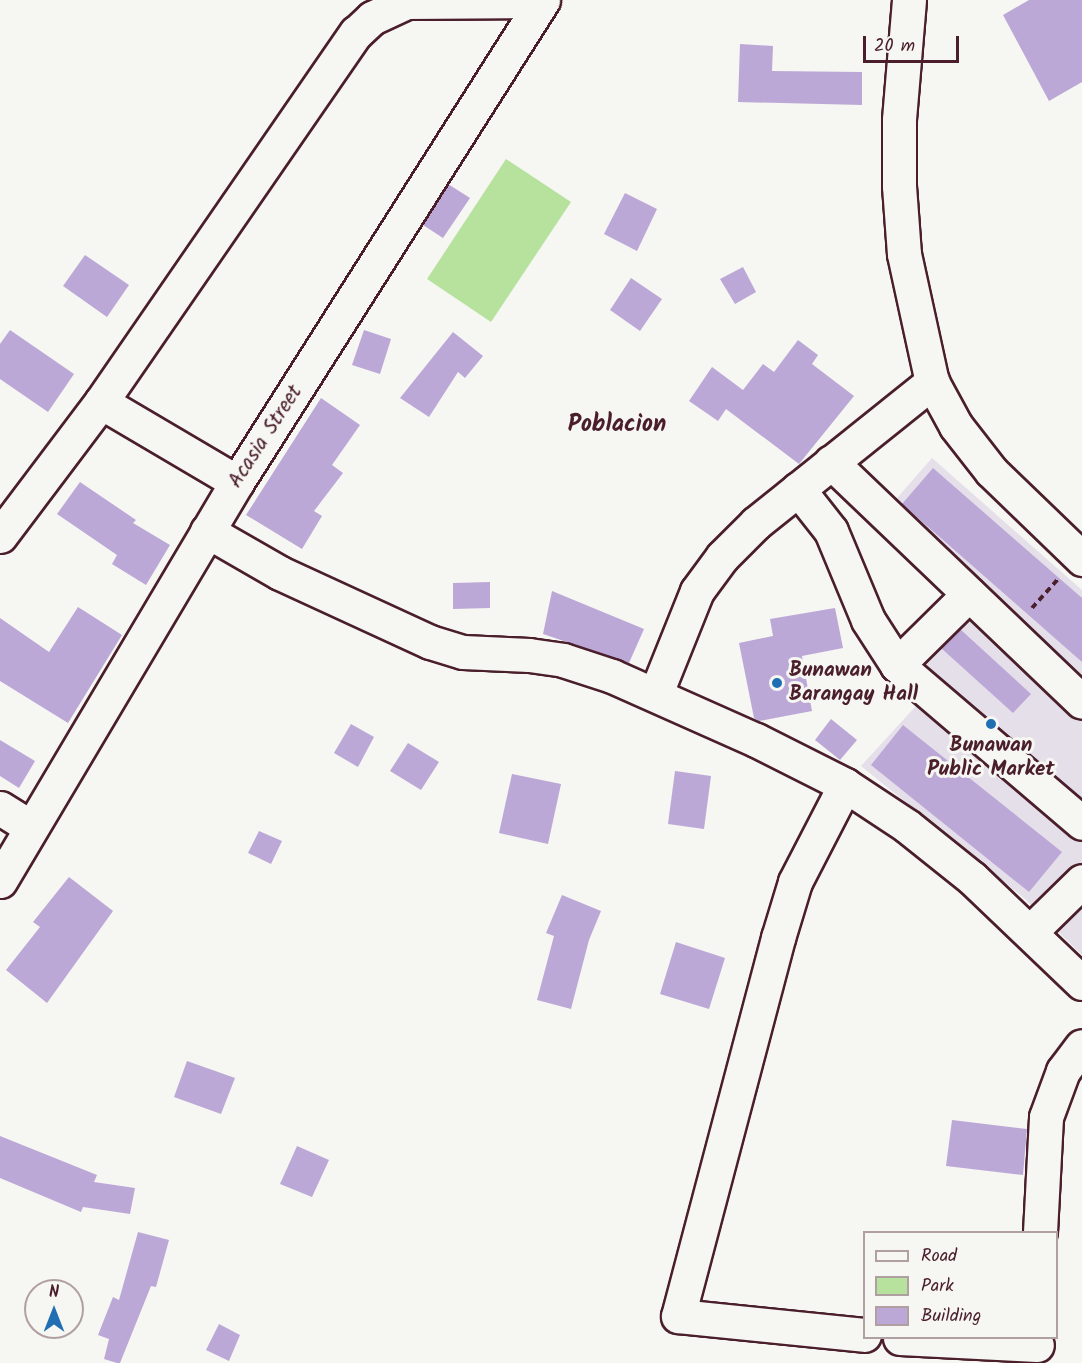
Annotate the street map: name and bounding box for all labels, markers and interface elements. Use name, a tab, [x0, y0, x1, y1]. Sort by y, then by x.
scale bar	[866, 24, 962, 62]
text: 20 m	[874, 32, 915, 61]
street label: Acasia Street	[223, 381, 309, 493]
district label: Poblacion	[568, 411, 666, 439]
place label: Bunawan Barangay Hall	[789, 658, 918, 708]
marker: Bunawan Barangay Hall	[770, 676, 784, 690]
marker: Bunawan Public Market	[984, 717, 998, 731]
place label: Bunawan Public Market	[927, 733, 1055, 783]
legend	[863, 1231, 1058, 1339]
text: Road	[921, 1242, 957, 1271]
text: Park	[921, 1272, 954, 1301]
north arrow	[24, 1279, 84, 1339]
text: N	[49, 1280, 59, 1305]
text: Building	[921, 1302, 981, 1331]

